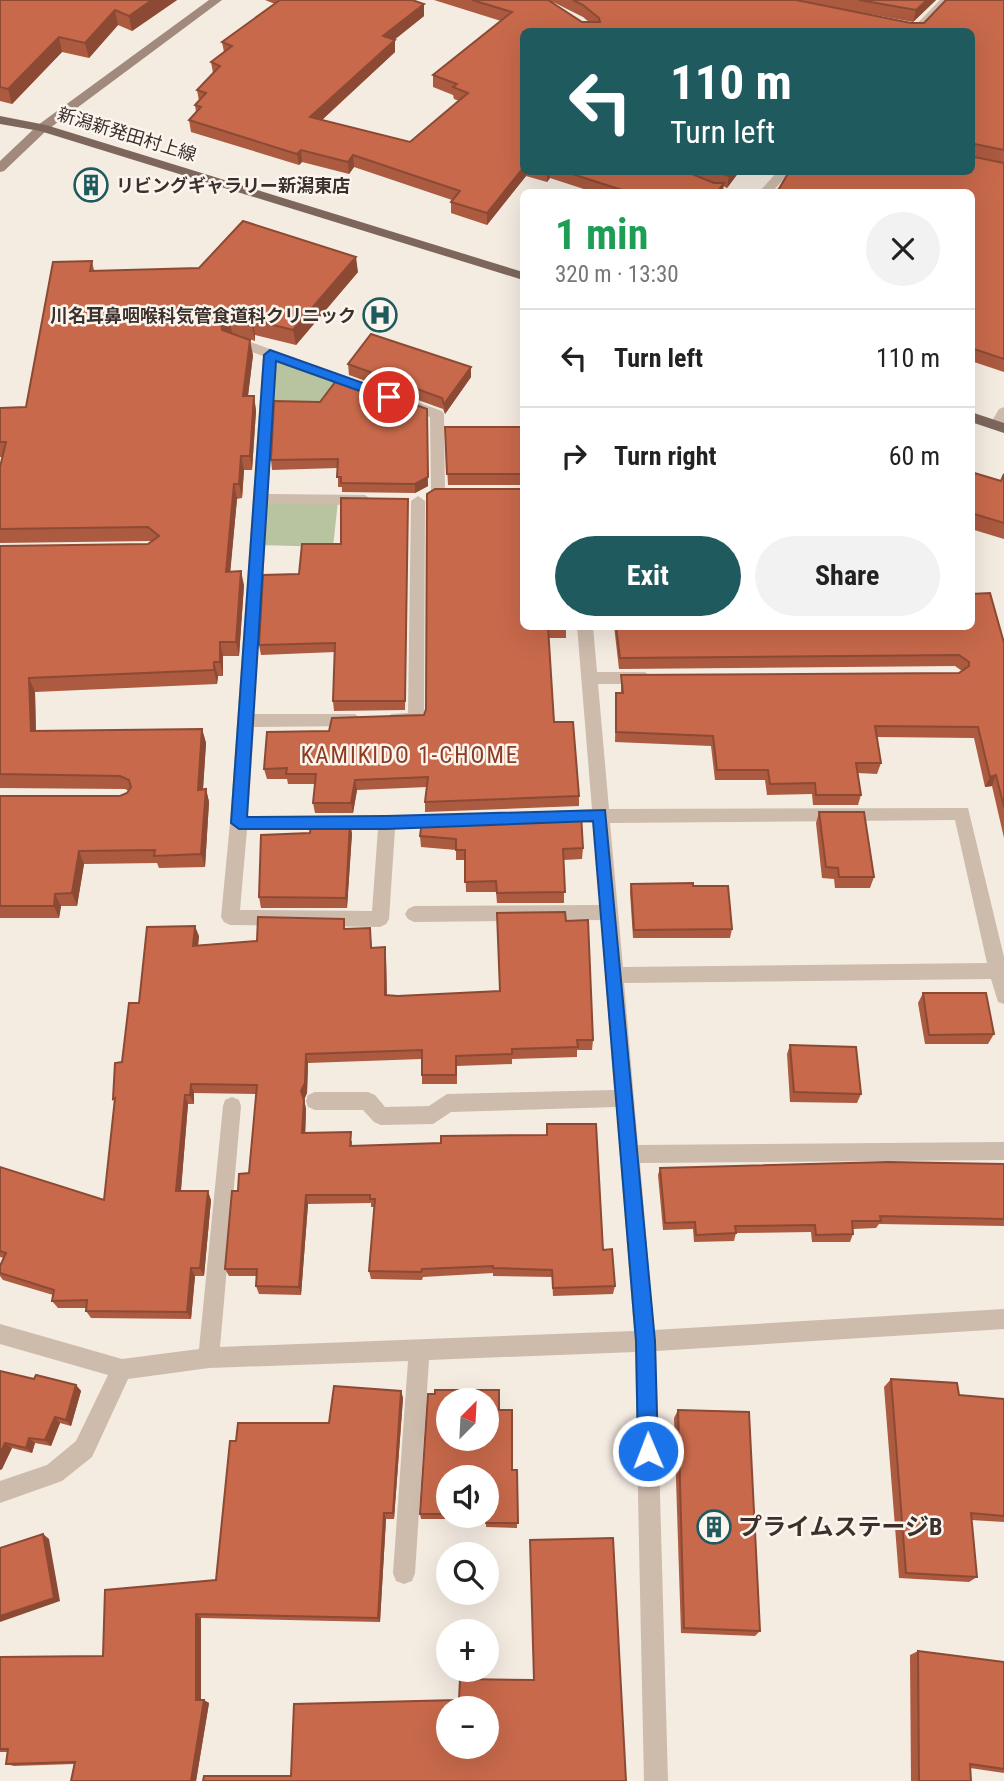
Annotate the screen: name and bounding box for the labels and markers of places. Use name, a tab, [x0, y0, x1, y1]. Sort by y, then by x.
building icon: リビングギャラリー新潟東店	[72, 166, 110, 204]
place label: リビングギャラリー新潟東店	[116, 175, 350, 196]
hospital icon: 川名耳鼻咽喉科気管食道科クリニック	[361, 296, 399, 334]
place label: 川名耳鼻咽喉科気管食道科クリニック	[50, 305, 356, 326]
pin	[359, 367, 419, 427]
building icon: プライムステージB	[695, 1508, 733, 1546]
place label: プライムステージB	[738, 1513, 943, 1541]

